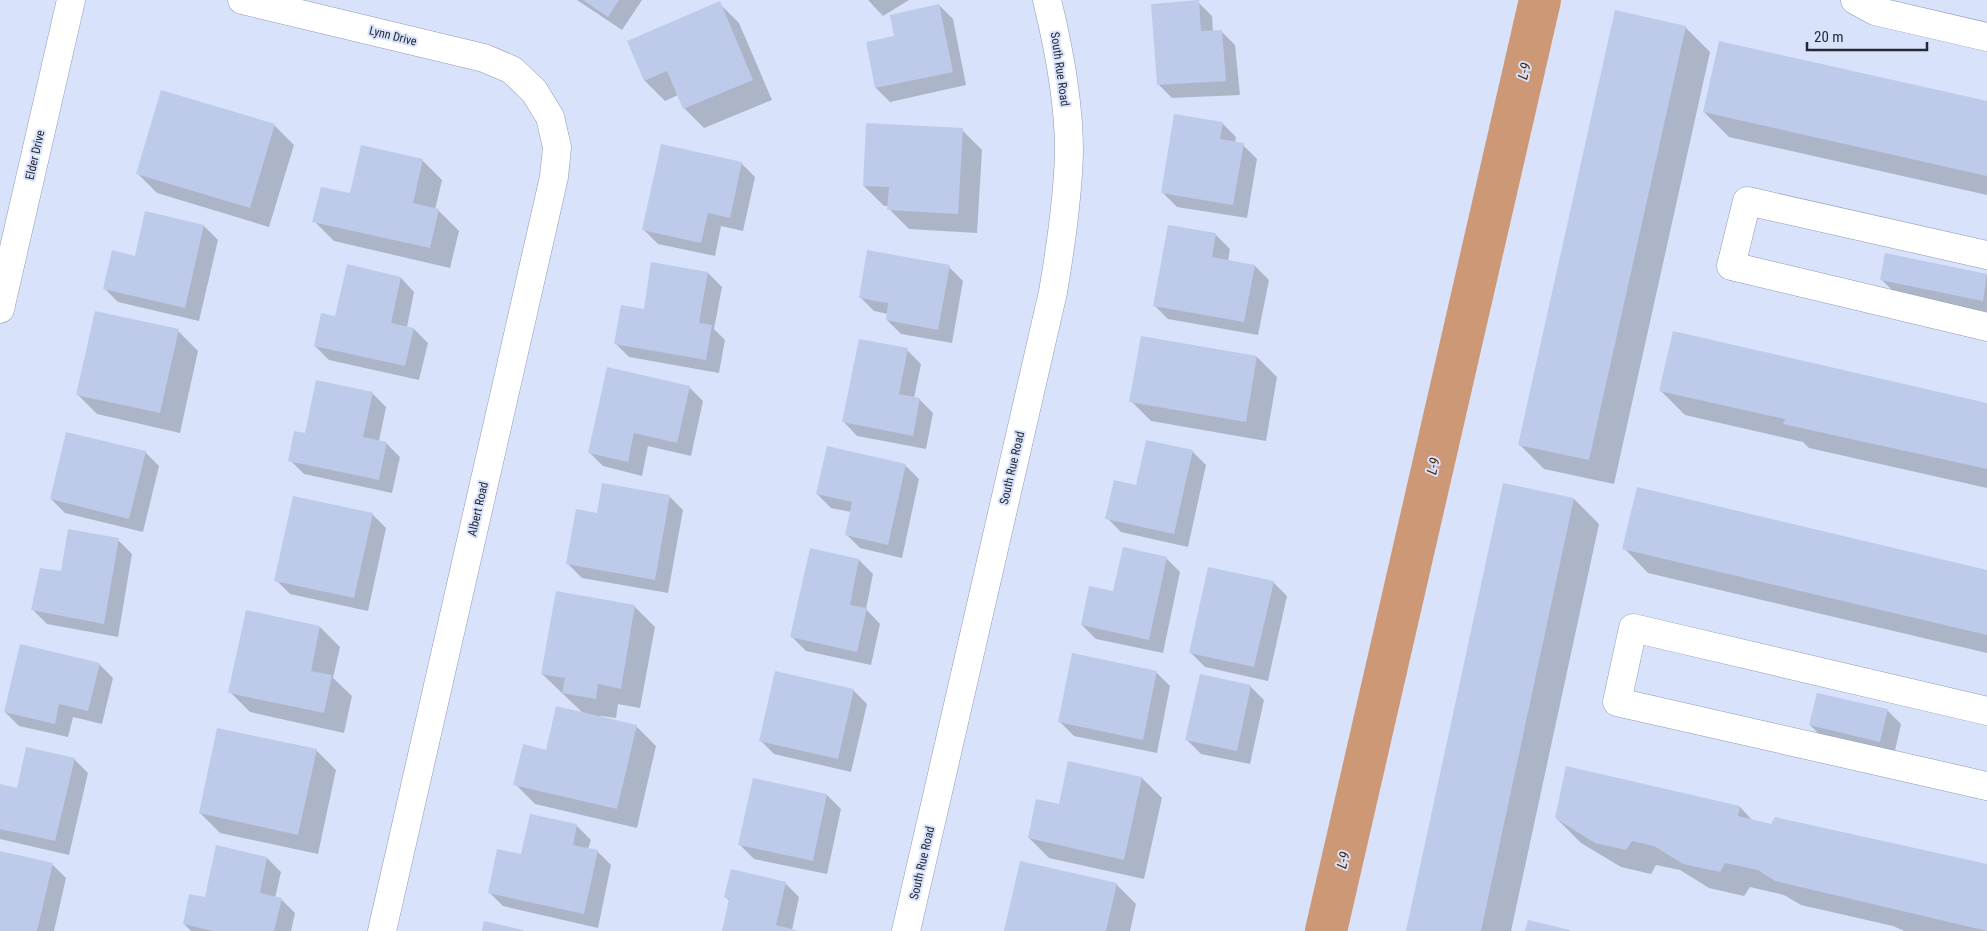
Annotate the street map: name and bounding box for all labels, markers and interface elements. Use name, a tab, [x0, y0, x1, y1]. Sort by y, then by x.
scale bar	[1807, 20, 1927, 52]
street label: Lynn Drive	[368, 23, 418, 49]
text: 20 m	[1814, 28, 1844, 46]
street label: South Rue Road	[1048, 31, 1072, 107]
water label: L-9	[1514, 61, 1534, 81]
street label: Elder Drive	[22, 128, 48, 181]
street label: South Rue Road	[997, 430, 1027, 506]
water label: L-9	[1423, 456, 1443, 476]
street label: Albert Road	[465, 480, 491, 538]
street label: South Rue Road	[907, 825, 937, 901]
water label: L-9	[1333, 850, 1353, 870]

